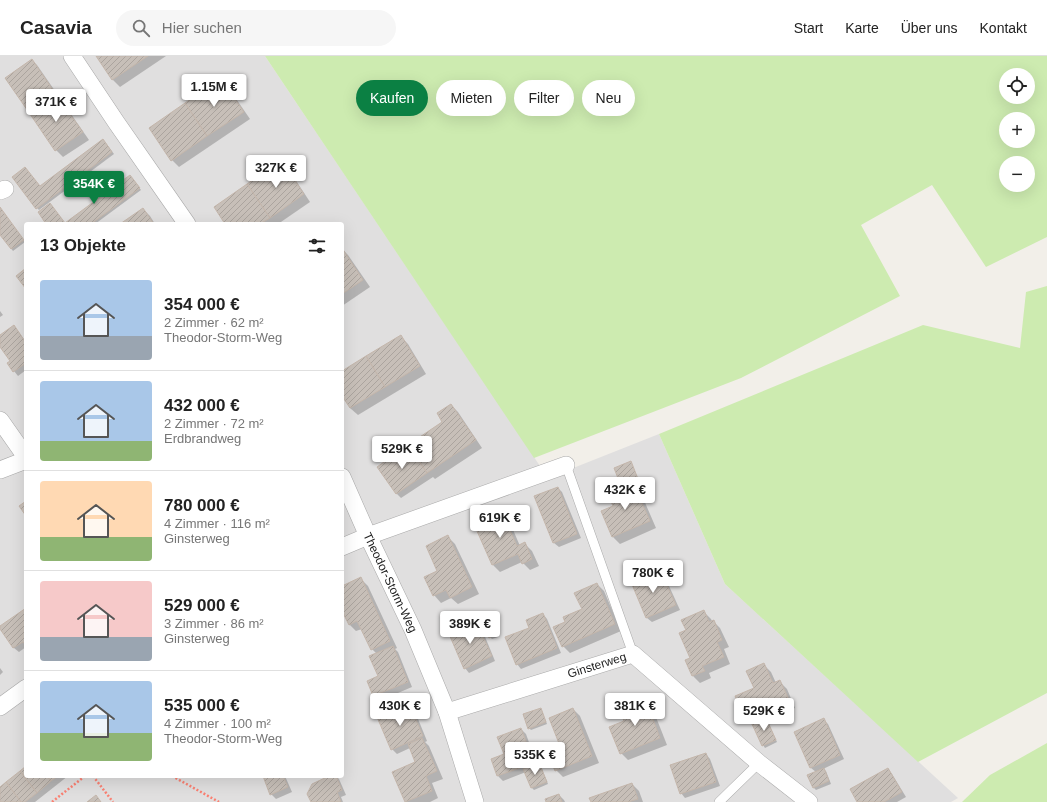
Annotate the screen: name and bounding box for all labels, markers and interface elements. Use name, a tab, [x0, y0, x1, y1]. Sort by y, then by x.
search box	[116, 10, 396, 46]
text: Casavia	[20, 17, 92, 38]
icon: search	[130, 17, 152, 39]
text: Hier suchen	[162, 19, 242, 36]
text: Start	[794, 20, 823, 36]
text: Karte	[845, 20, 879, 36]
text: Über uns	[901, 20, 958, 36]
text: Kontakt	[980, 20, 1027, 36]
map controls	[999, 68, 1035, 192]
button: locate	[999, 68, 1035, 104]
pin: 1.15M €	[177, 74, 251, 108]
text: 1.15M €	[191, 79, 237, 94]
chip: Kaufen	[356, 80, 428, 116]
chip: Mieten	[436, 80, 506, 116]
chip: Filter	[514, 80, 574, 116]
chip: Neu	[582, 80, 635, 116]
pin: 371K €	[23, 89, 89, 123]
text: 371K €	[35, 94, 77, 109]
button: +	[999, 112, 1035, 148]
pin: 327K €	[243, 155, 309, 189]
button: −	[999, 156, 1035, 192]
text: 327K €	[255, 160, 297, 175]
pin: 354K €	[61, 171, 127, 205]
text: 354K €	[73, 176, 115, 191]
icon: filters	[306, 235, 328, 257]
text: 13 Objekte	[40, 236, 126, 255]
text: 354 000 €	[164, 295, 240, 314]
icon: home	[72, 296, 120, 344]
text: 2 Zimmer · 62 m²	[164, 315, 264, 330]
text: Theodor-Storm-Weg	[164, 330, 282, 345]
text: 432 000 €	[164, 396, 240, 415]
icon: home	[72, 397, 120, 445]
text: 2 Zimmer · 72 m²	[164, 416, 264, 431]
text: Erdbrandweg	[164, 431, 241, 446]
pin: 529K €	[369, 436, 435, 470]
text: 529K €	[381, 441, 423, 456]
pin: 432K €	[592, 477, 658, 511]
text: 432K €	[604, 482, 646, 497]
text: 780 000 €	[164, 496, 240, 515]
icon: home	[72, 497, 120, 545]
pin: 619K €	[467, 505, 533, 539]
text: 619K €	[479, 510, 521, 525]
text: 4 Zimmer · 116 m²	[164, 516, 270, 531]
street label: Theodor-Storm-Weg	[360, 530, 420, 635]
text: Ginsterweg	[164, 531, 230, 546]
pin: 780K €	[620, 560, 686, 594]
text: 780K €	[632, 565, 674, 580]
text: 529 000 €	[164, 596, 240, 615]
icon: home	[72, 597, 120, 645]
pin: 389K €	[437, 611, 503, 645]
text: 3 Zimmer · 86 m²	[164, 616, 264, 631]
text: 389K €	[449, 616, 491, 631]
text: Ginsterweg	[164, 631, 230, 646]
street label: Ginsterweg	[566, 650, 628, 681]
pin: 430K €	[367, 693, 433, 727]
pin: 381K €	[602, 693, 668, 727]
text: 535 000 €	[164, 696, 240, 715]
icon: home	[72, 697, 120, 745]
text: 430K €	[379, 698, 421, 713]
text: 381K €	[614, 698, 656, 713]
pin: 529K €	[731, 698, 797, 732]
text: 529K €	[743, 703, 785, 718]
text: 4 Zimmer · 100 m²	[164, 716, 271, 731]
text: Theodor-Storm-Weg	[164, 731, 282, 746]
pin: 535K €	[502, 742, 568, 776]
text: 535K €	[514, 747, 556, 762]

